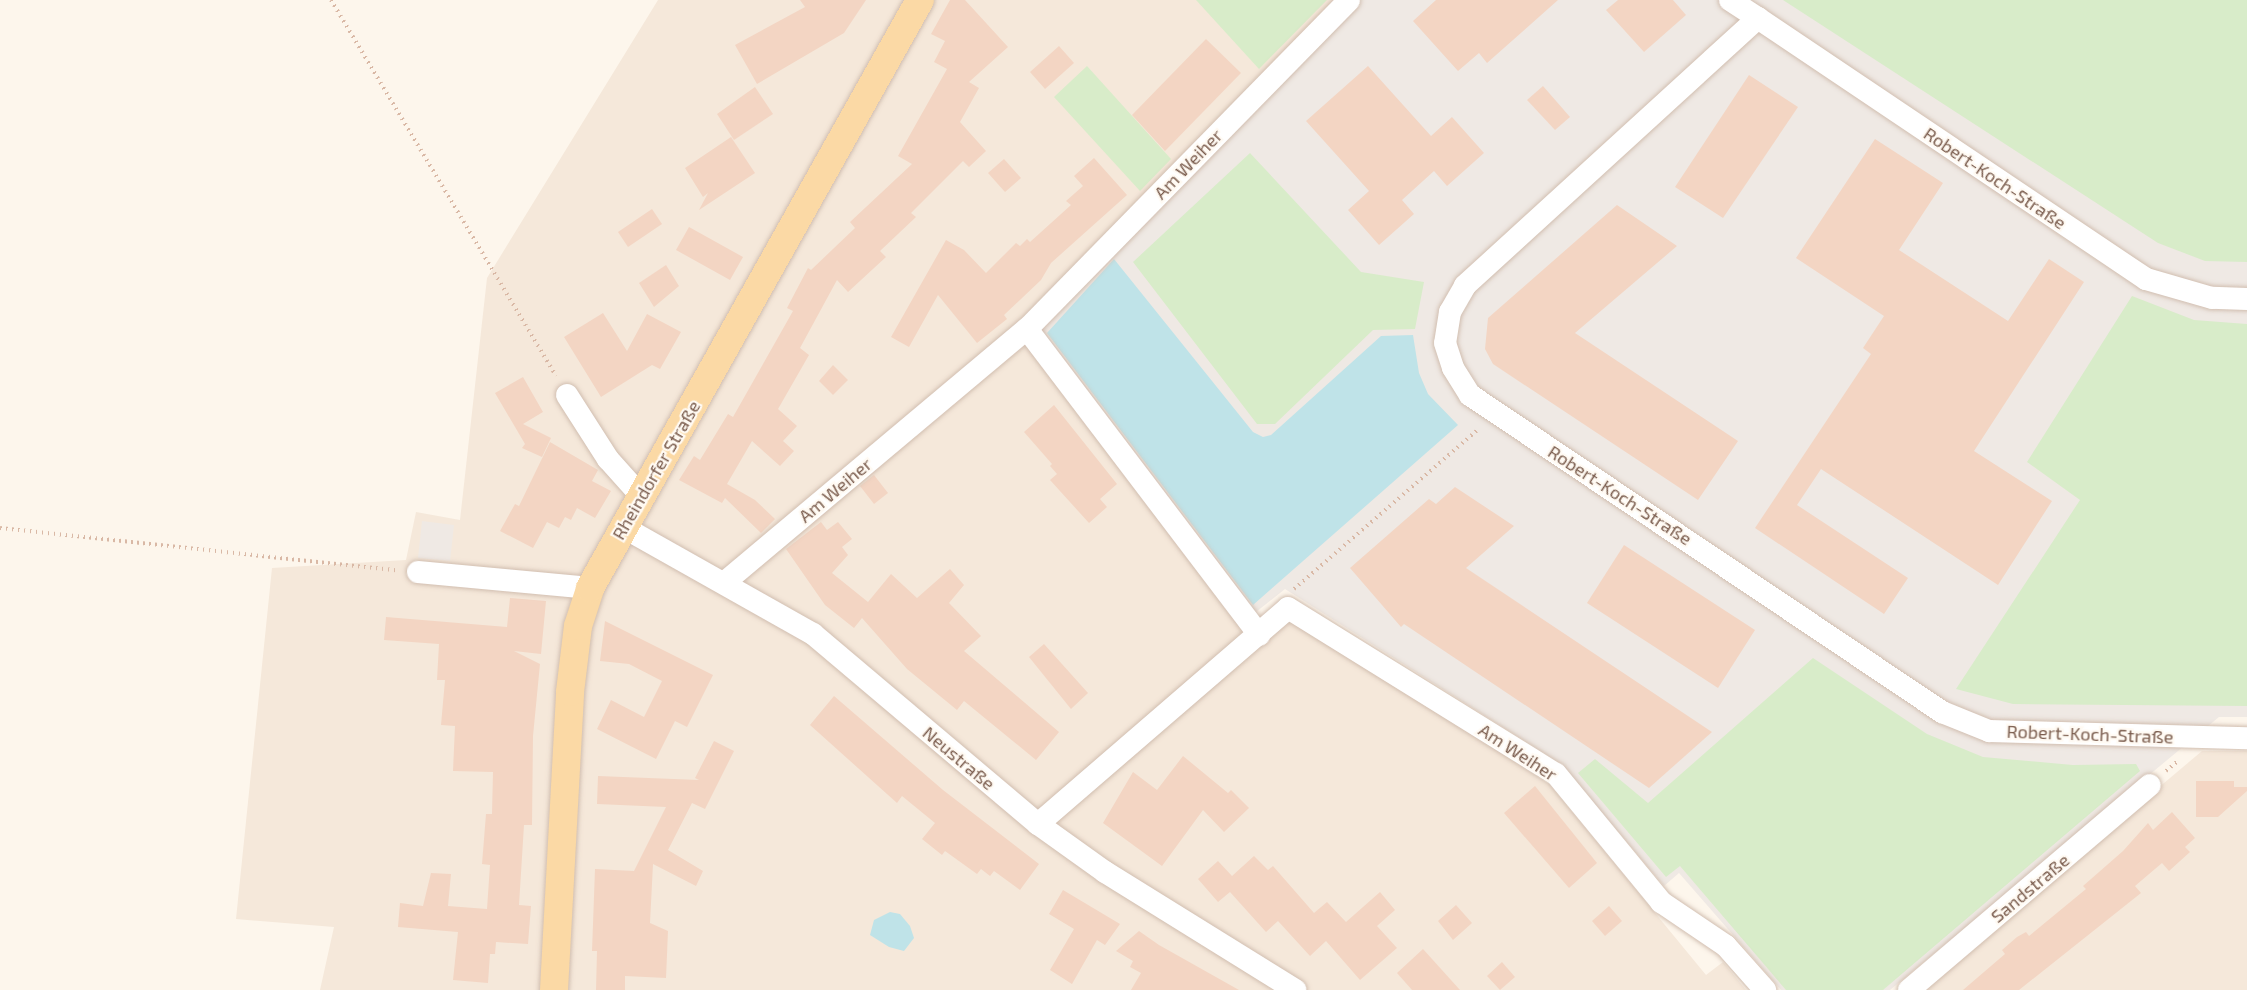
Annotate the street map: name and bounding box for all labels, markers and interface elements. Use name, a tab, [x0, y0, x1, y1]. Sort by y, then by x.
street label: Robert-Koch-Straße	[1920, 122, 2070, 234]
street label: Am Weiher	[1149, 124, 1227, 204]
street label: Rheindorfer Straße	[607, 396, 705, 544]
street label: Robert-Koch-Straße	[1544, 441, 1696, 549]
street label: Am Weiher	[794, 453, 876, 527]
street label: Am Weiher	[1475, 719, 1561, 785]
street label: Robert-Koch-Straße	[2006, 720, 2174, 748]
street label: Neustraße	[919, 722, 999, 794]
street label: Sandstraße	[1986, 849, 2074, 927]

